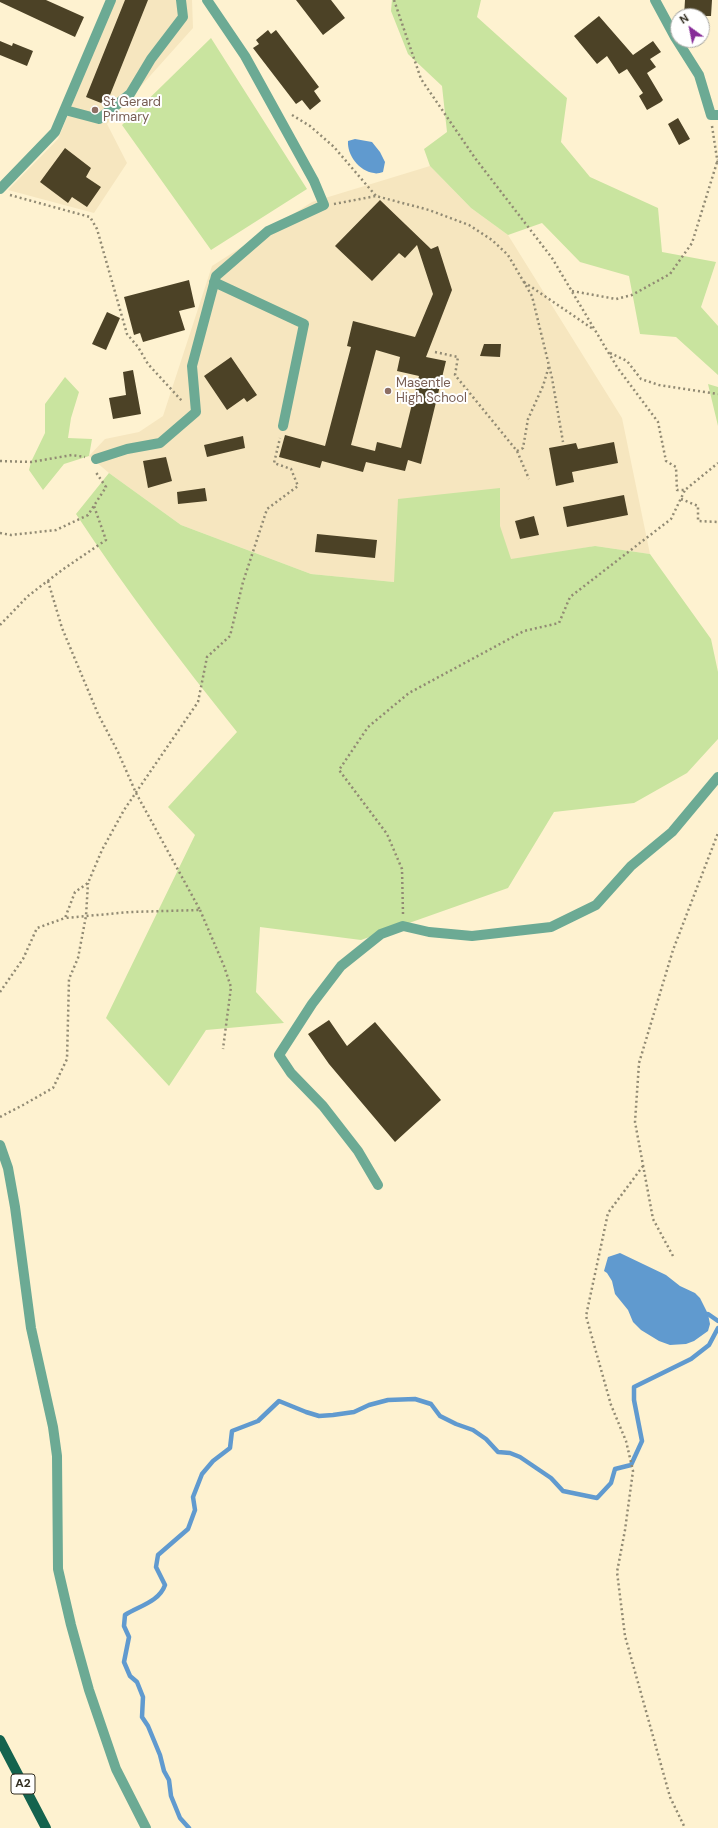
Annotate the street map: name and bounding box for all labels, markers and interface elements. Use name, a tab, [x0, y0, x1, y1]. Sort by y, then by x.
north arrow	[670, 8, 710, 48]
text: N	[677, 11, 691, 27]
place label: St Gerard Primary	[103, 95, 161, 126]
marker: St Gerard Primary	[90, 105, 100, 115]
place label: Masentle High School	[396, 376, 467, 407]
marker: Masentle High School	[383, 386, 393, 396]
road number: A2	[11, 1774, 35, 1794]

